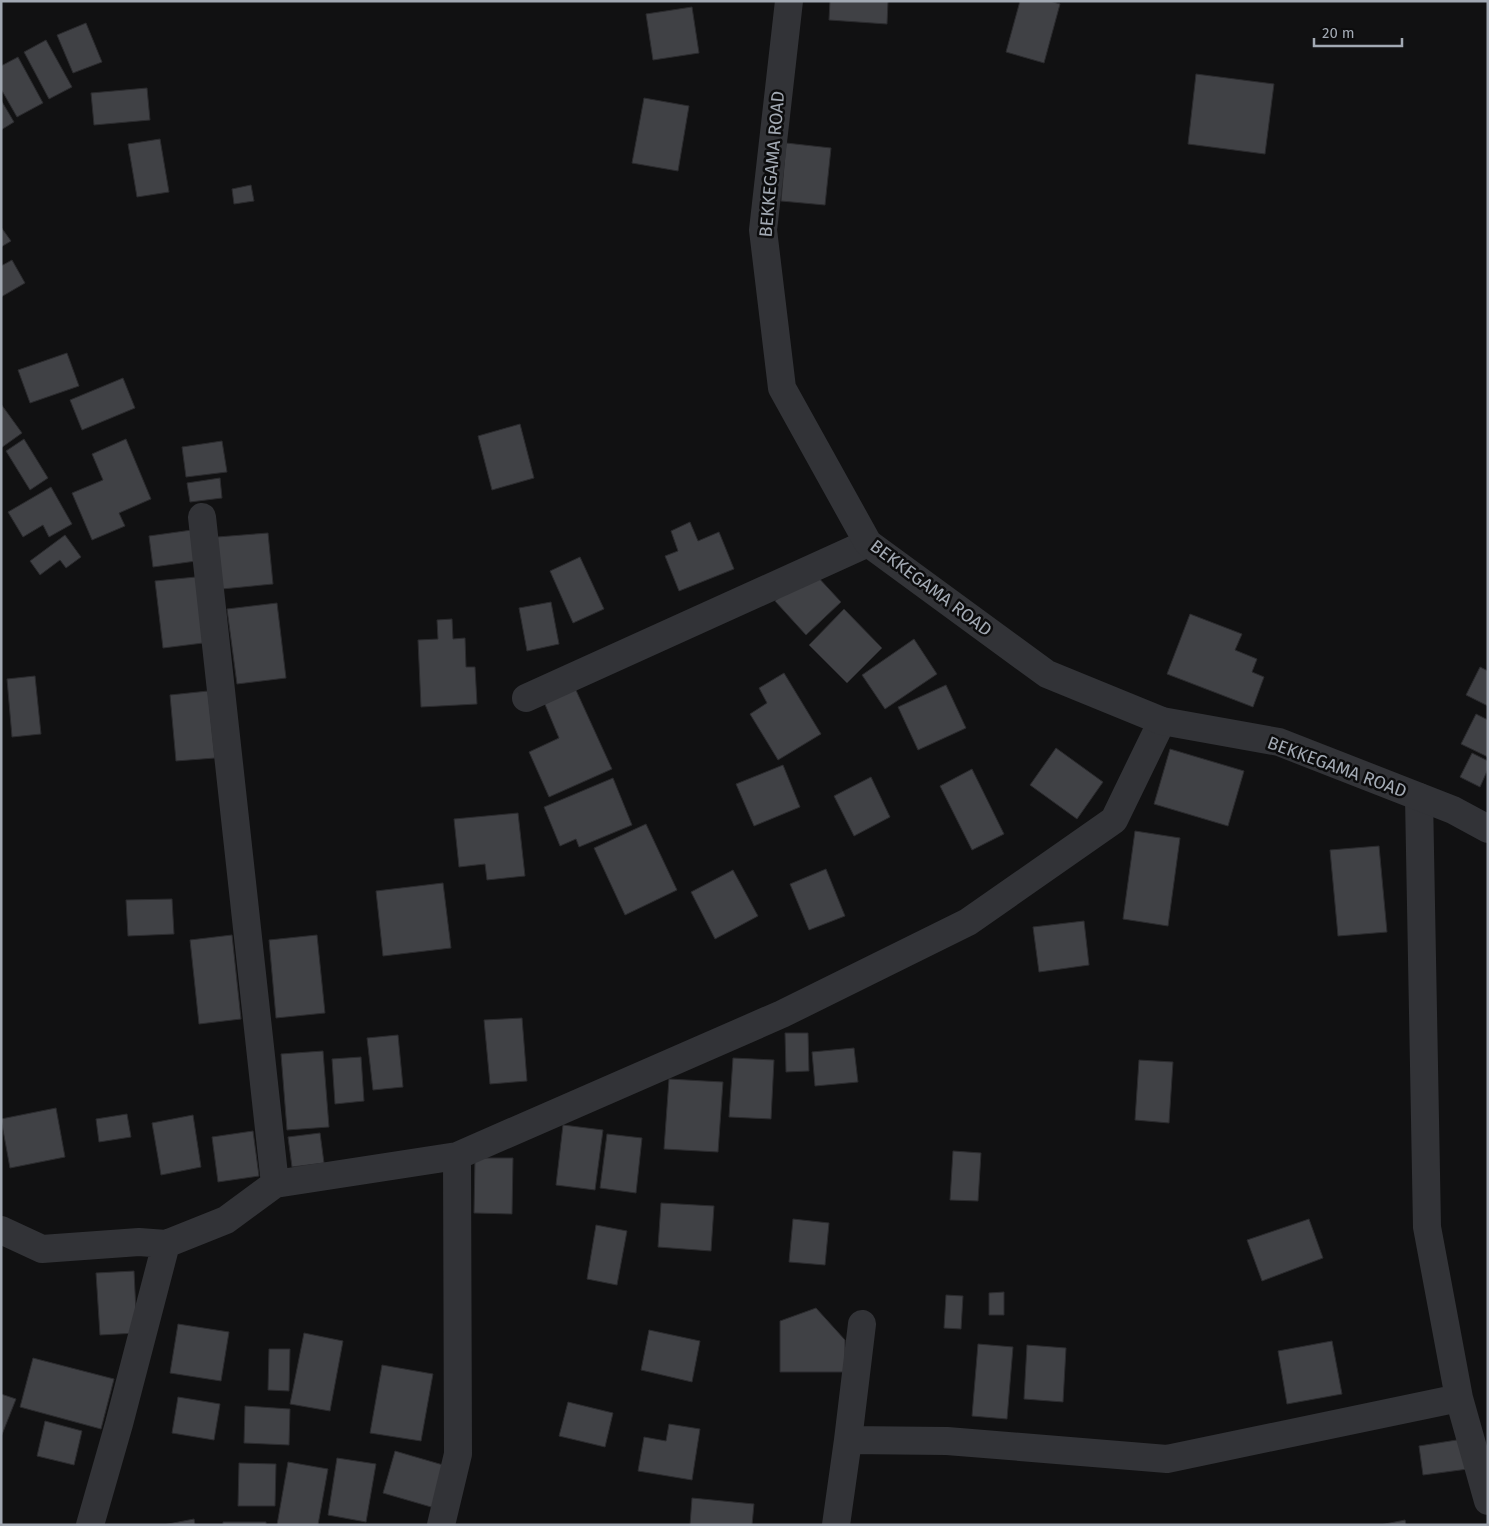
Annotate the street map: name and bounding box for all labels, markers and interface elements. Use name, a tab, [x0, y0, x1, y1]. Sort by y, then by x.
scale bar	[1314, 15, 1402, 47]
text: 20 m	[1322, 24, 1355, 42]
street label: BEKKEGAMA ROAD	[755, 90, 789, 238]
street label: BEKKEGAMA ROAD	[866, 535, 996, 641]
street label: BEKKEGAMA ROAD	[1264, 732, 1410, 802]

